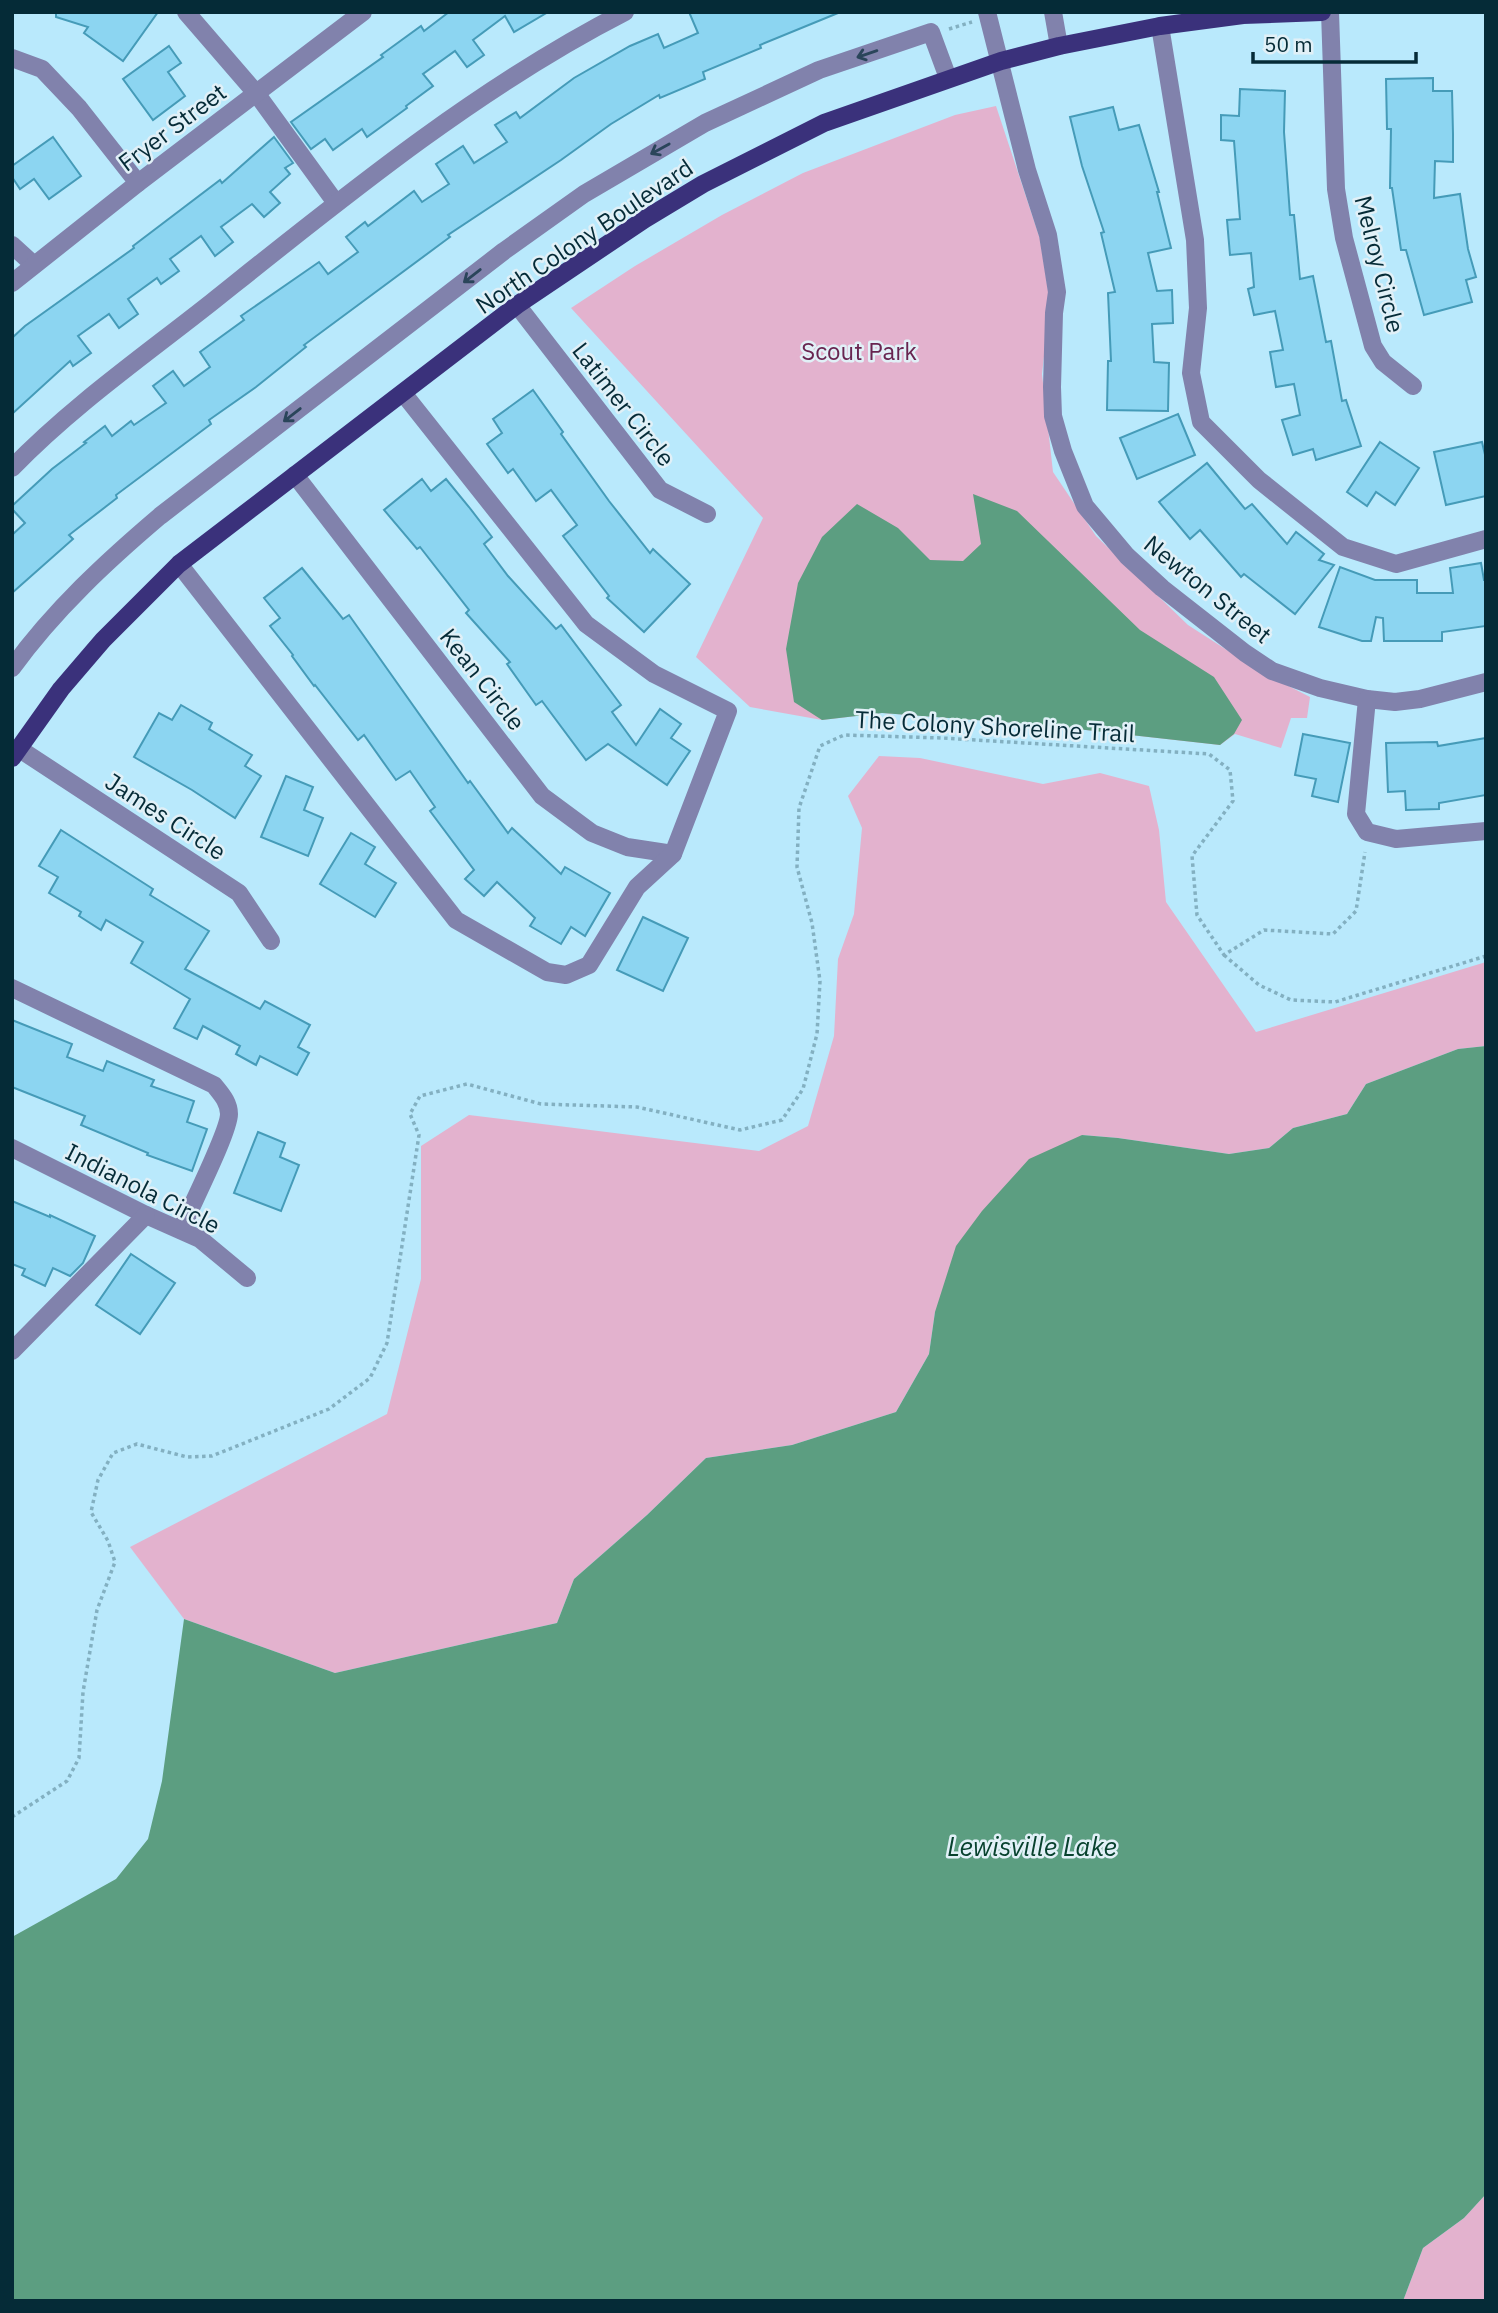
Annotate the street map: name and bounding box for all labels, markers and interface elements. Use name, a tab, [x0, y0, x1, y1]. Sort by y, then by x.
scale bar	[1253, 21, 1416, 65]
text: 50 m	[1264, 30, 1313, 58]
one-way arrow	[856, 49, 878, 61]
street label: Fryer Street	[112, 76, 232, 178]
one-way arrow	[650, 143, 671, 156]
street label: North Colony Boulevard	[469, 151, 699, 321]
street label: Melroy Circle	[1348, 192, 1412, 336]
one-way arrow	[463, 268, 482, 283]
street label: Latimer Circle	[565, 335, 683, 473]
park label: Scout Park	[801, 335, 917, 367]
one-way arrow	[283, 408, 302, 423]
street label: Newton Street	[1138, 528, 1278, 650]
street label: Kean Circle	[433, 621, 533, 737]
street label: The Colony Shoreline Trail	[854, 703, 1136, 749]
street label: James Circle	[99, 765, 233, 867]
street label: Indianola Circle	[60, 1135, 226, 1241]
water label: Lewisville Lake	[947, 1829, 1117, 1863]

